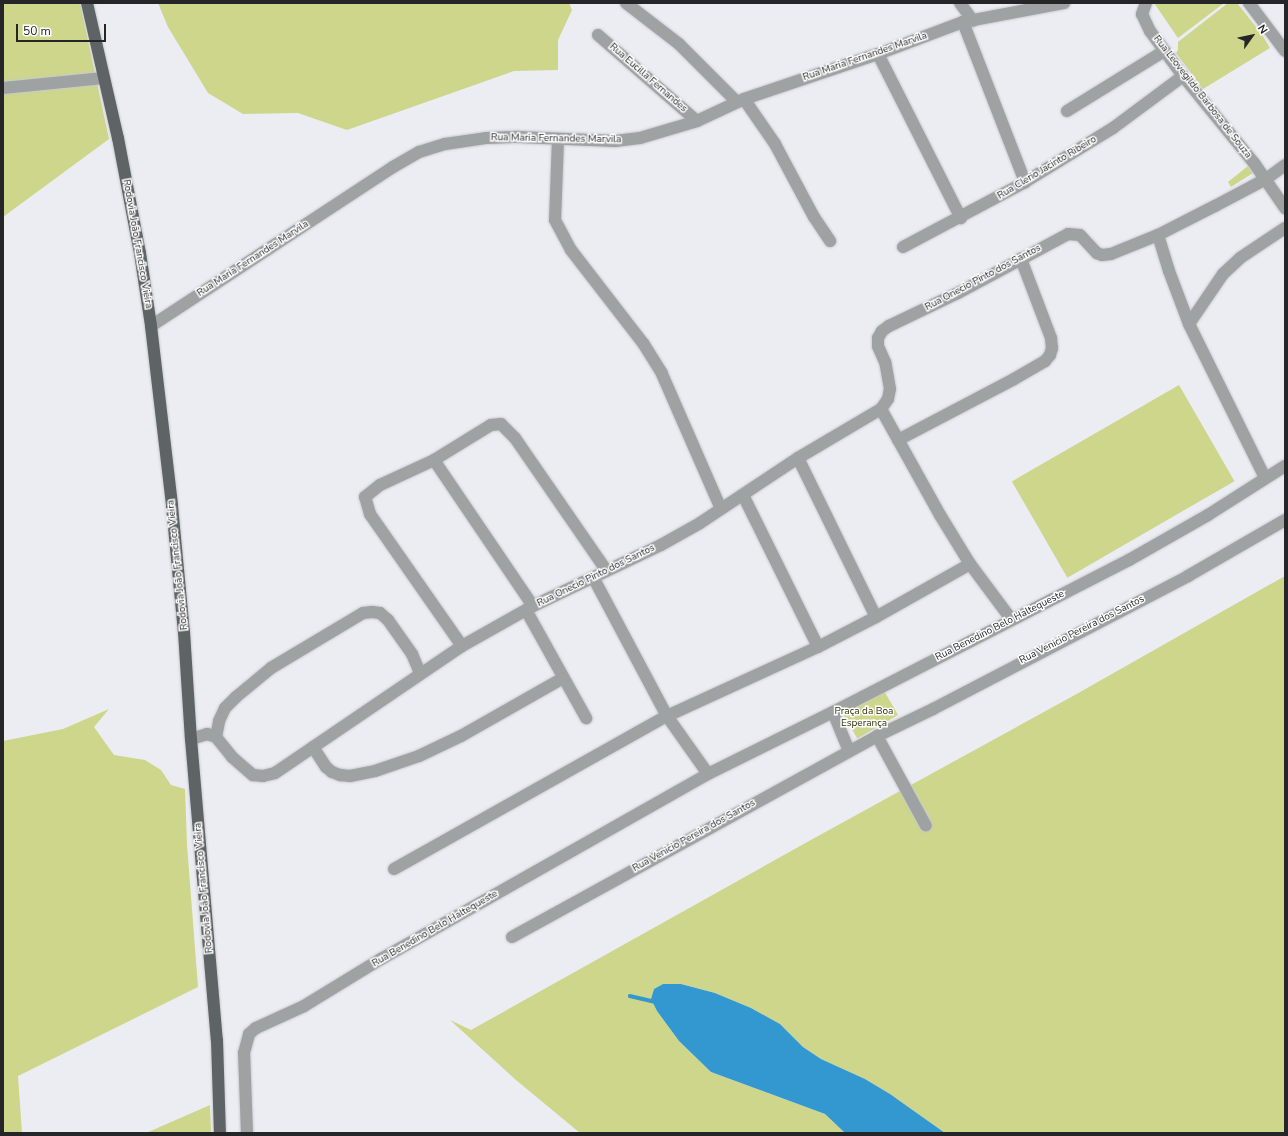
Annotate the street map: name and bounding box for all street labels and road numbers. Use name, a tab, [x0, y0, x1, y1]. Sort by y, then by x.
street label: Rua Maria Fernandes Marvila	[801, 30, 929, 84]
street label: Rua Leovegildo Barbosa de Souza	[1150, 33, 1254, 161]
street label: Rua Eucilla Fernandes	[607, 41, 689, 115]
street label: Rua Maria Fernandes Marvila	[491, 132, 621, 146]
street label: Rua Clerio Jacinto Ribeiro	[995, 134, 1099, 202]
street label: Rodovia João Francisco Vieira	[120, 178, 154, 310]
street label: Rua Maria Fernandes Marvila	[195, 218, 311, 300]
street label: Rua Onecio Pinto dos Santos	[923, 242, 1043, 314]
street label: Rodovia João Francisco Vieira	[165, 499, 191, 631]
street label: Rua Onecio Pinto dos Santos	[535, 542, 657, 610]
street label: Rua Benedino Belo Haltequeste	[933, 588, 1067, 664]
street label: Rua Venicio Pereira dos Santos	[1018, 593, 1146, 667]
street label: Rua Venicio Pereira dos Santos	[630, 797, 758, 875]
street label: Rodovia João Francisco Vieira	[192, 822, 216, 954]
street label: Rua Benedino Belo Haltequeste	[370, 888, 500, 970]

